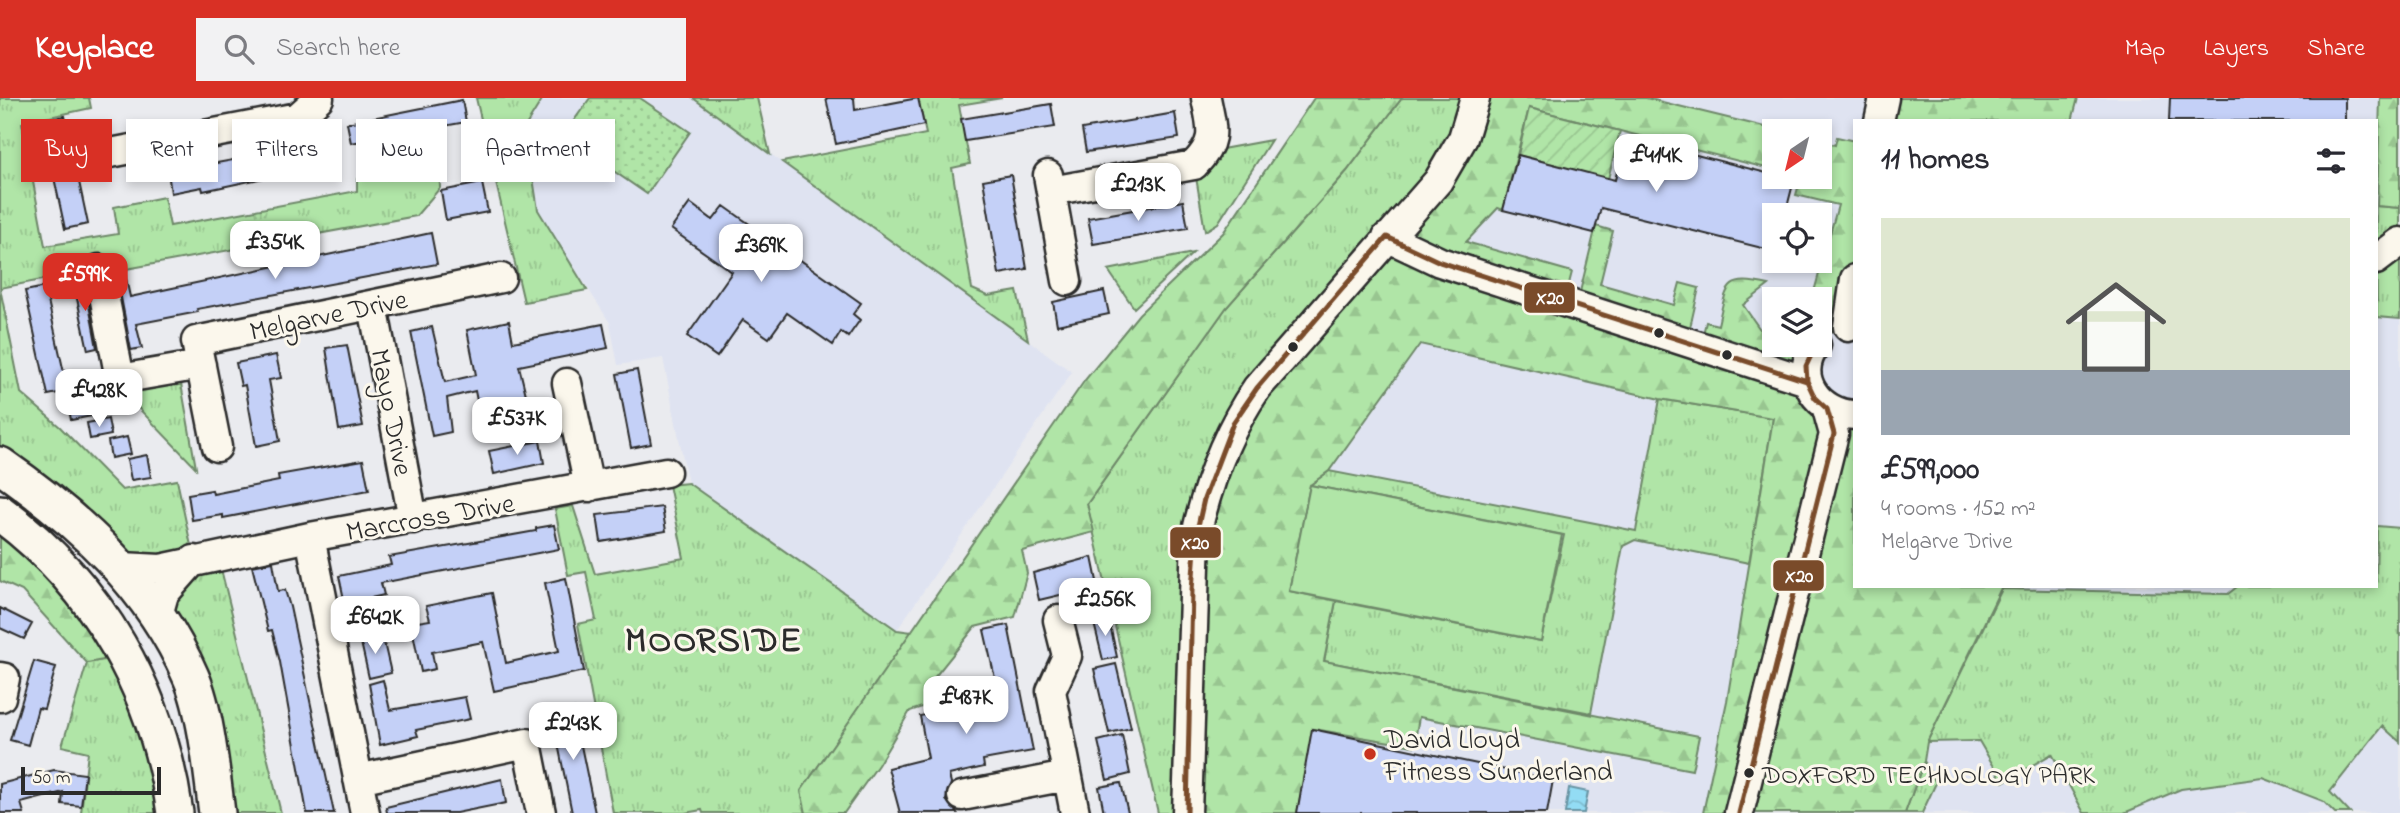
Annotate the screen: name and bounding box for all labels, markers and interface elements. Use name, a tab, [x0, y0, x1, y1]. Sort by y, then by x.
search box	[196, 18, 686, 81]
text: Keyplace	[35, 25, 154, 73]
icon: search	[220, 30, 258, 68]
text: Search here	[276, 30, 400, 68]
text: Map	[2125, 32, 2165, 67]
text: Layers	[2203, 32, 2269, 67]
text: Share	[2307, 32, 2365, 67]
chip: Buy	[21, 119, 112, 182]
chip: Rent	[126, 119, 218, 182]
chip: Filters	[232, 119, 342, 182]
chip: New	[356, 119, 447, 182]
chip: Apartment	[461, 119, 615, 182]
north arrow	[1762, 119, 1832, 189]
map controls	[1762, 119, 1832, 357]
pin: £414K	[1607, 134, 1705, 194]
text: 11 homes	[1881, 139, 1989, 183]
text: £414K	[1630, 140, 1682, 173]
icon: filters	[2312, 142, 2350, 180]
pin: £213K	[1089, 164, 1187, 223]
text: £213K	[1111, 169, 1165, 202]
button: locate	[1762, 203, 1832, 273]
pin: £354K	[226, 222, 324, 281]
pin: £369K	[712, 225, 810, 284]
text: £354K	[246, 227, 304, 260]
text: £369K	[735, 230, 787, 263]
pin: £599K	[36, 254, 134, 313]
text: £599K	[59, 259, 111, 292]
icon: home	[2053, 264, 2179, 390]
street label: Melgarve Drive	[246, 281, 412, 354]
line badge: X20	[1523, 281, 1576, 314]
text: X20	[1536, 286, 1565, 313]
button: layers	[1762, 287, 1832, 357]
unlabelled marker	[1652, 326, 1666, 340]
unlabelled marker	[1286, 340, 1300, 354]
street label: Mayo Drive	[357, 346, 422, 480]
unlabelled marker	[1720, 348, 1734, 362]
pin: £428K	[50, 370, 148, 429]
text: £428K	[71, 375, 127, 408]
pin: £537K	[468, 398, 566, 457]
text: £537K	[488, 403, 546, 436]
text: £599,000	[1881, 449, 1979, 493]
street label: Marcross Drive	[343, 484, 519, 554]
text: 4 rooms · 152 m²	[1881, 493, 2036, 526]
line badge: X20	[1169, 526, 1222, 559]
text: Melgarve Drive	[1881, 526, 2013, 559]
text: X20	[1181, 531, 1210, 558]
line badge: X20	[1772, 559, 1825, 592]
text: X20	[1785, 564, 1814, 591]
pin: £256K	[1056, 578, 1154, 638]
text: £256K	[1075, 584, 1135, 617]
pin: £642K	[326, 596, 424, 656]
text: £642K	[347, 602, 403, 635]
district label: MOORSIDE	[625, 617, 803, 668]
pin: £487K	[917, 676, 1015, 736]
text: £487K	[939, 682, 993, 715]
pin: £243K	[524, 702, 622, 762]
text: £243K	[545, 708, 601, 741]
place label: David Lloyd Fitness Sunderland	[1383, 721, 1613, 794]
marker: David Lloyd Fitness Sunderland	[1362, 746, 1378, 762]
place label: DOXFORD TECHNOLOGY PARK	[1761, 758, 2095, 796]
scale bar	[21, 764, 161, 796]
text: 50 m	[32, 765, 71, 792]
marker: DOXFORD TECHNOLOGY PARK	[1742, 766, 1756, 780]

